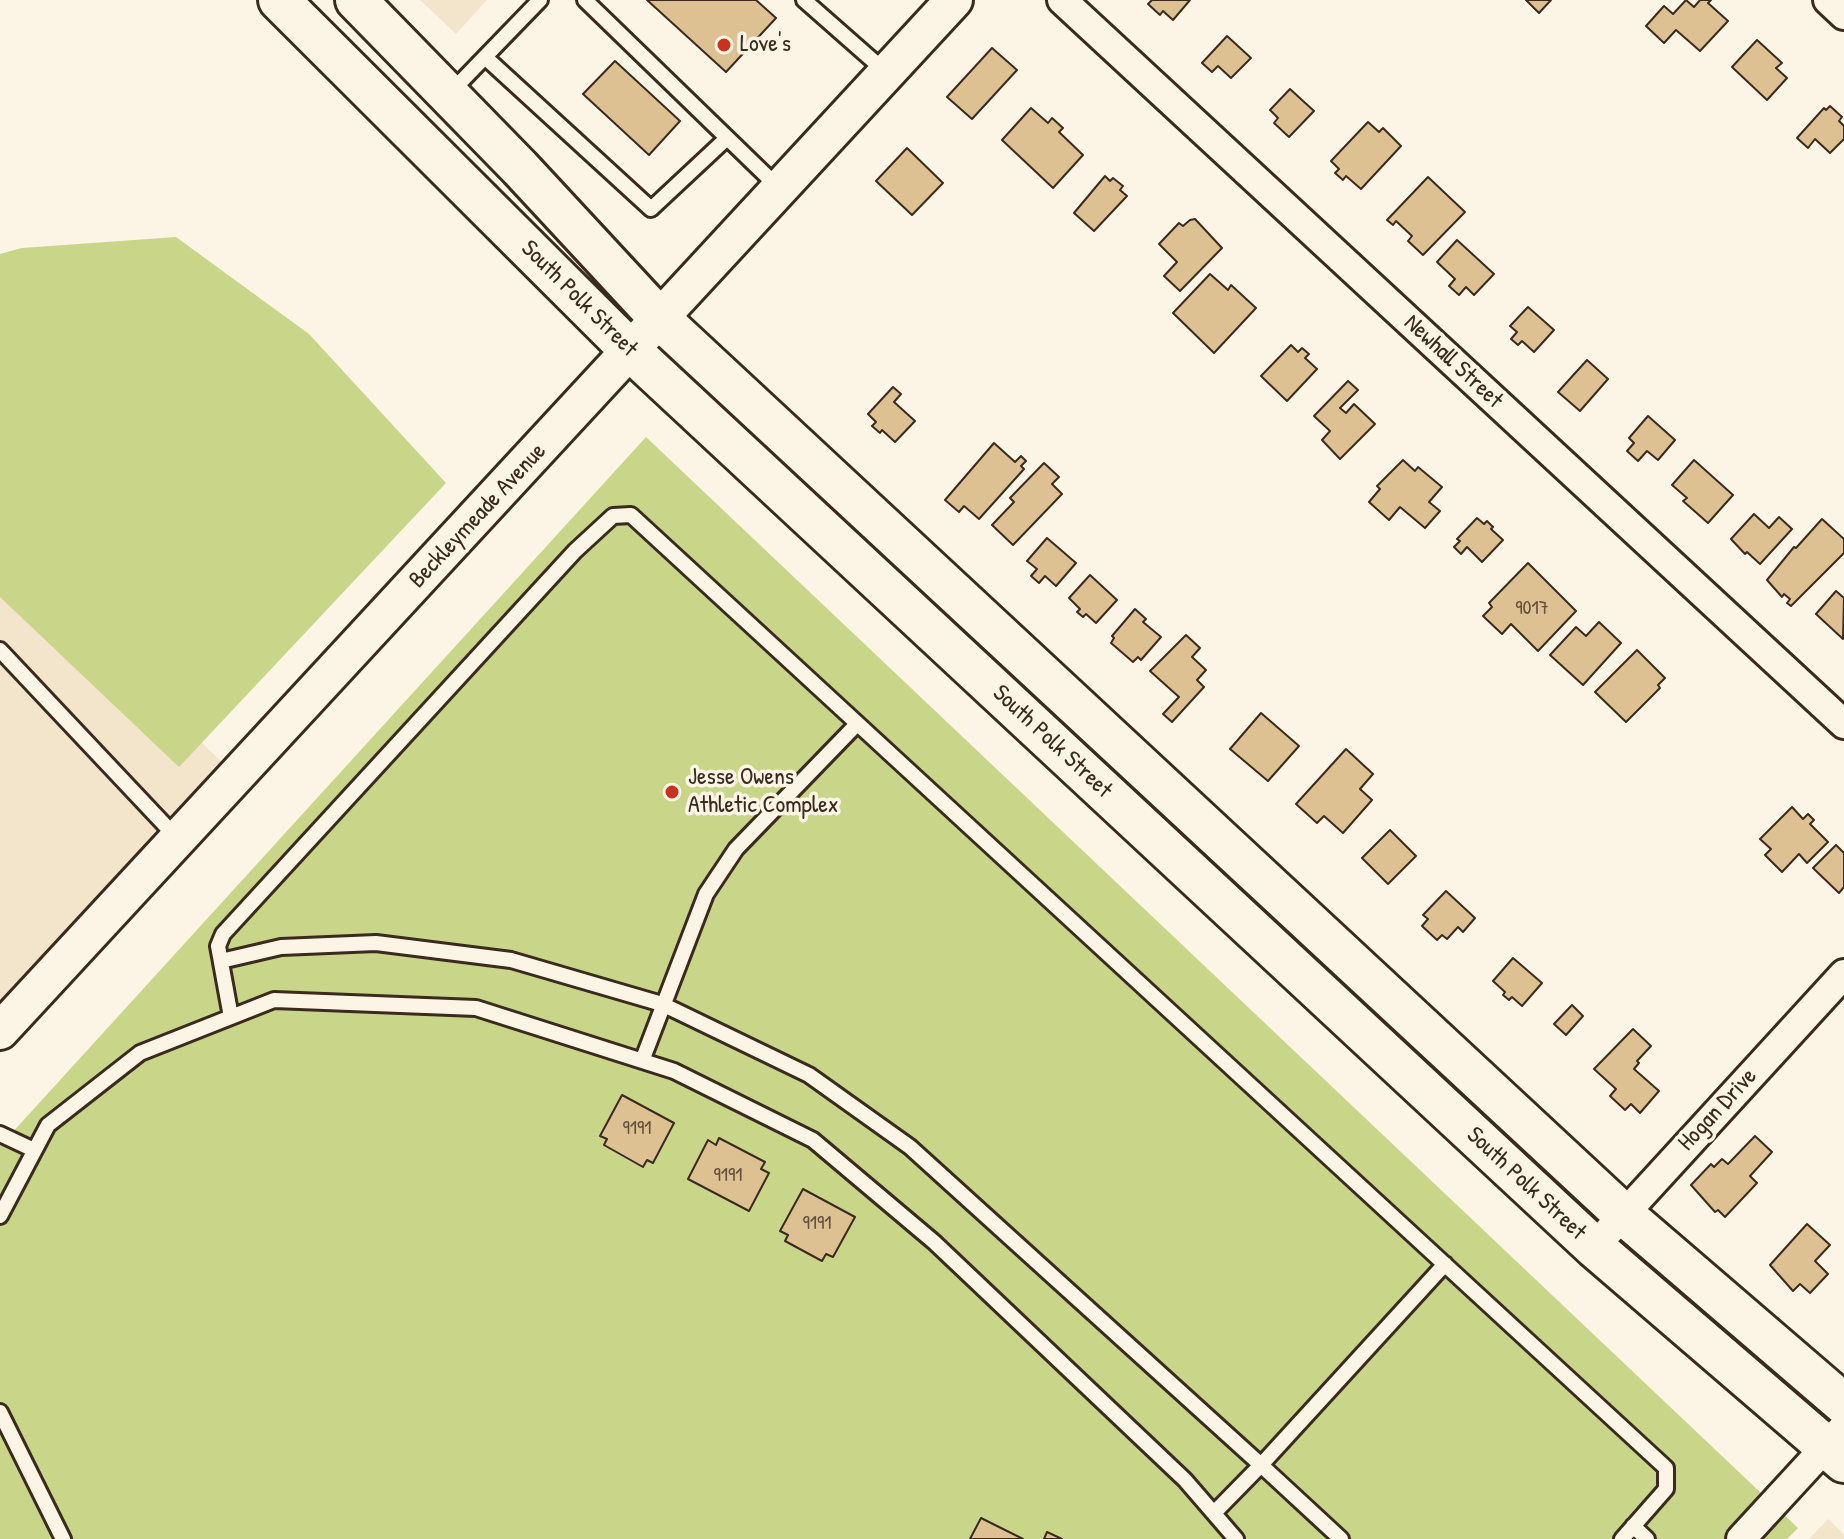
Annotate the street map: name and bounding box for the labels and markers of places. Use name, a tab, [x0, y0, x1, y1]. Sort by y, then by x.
place label: Love's	[740, 31, 791, 59]
marker: Love's	[715, 36, 733, 54]
place label: Jesse Owens Athletic Complex	[688, 764, 839, 820]
marker: Jesse Owens Athletic Complex	[663, 783, 681, 801]

